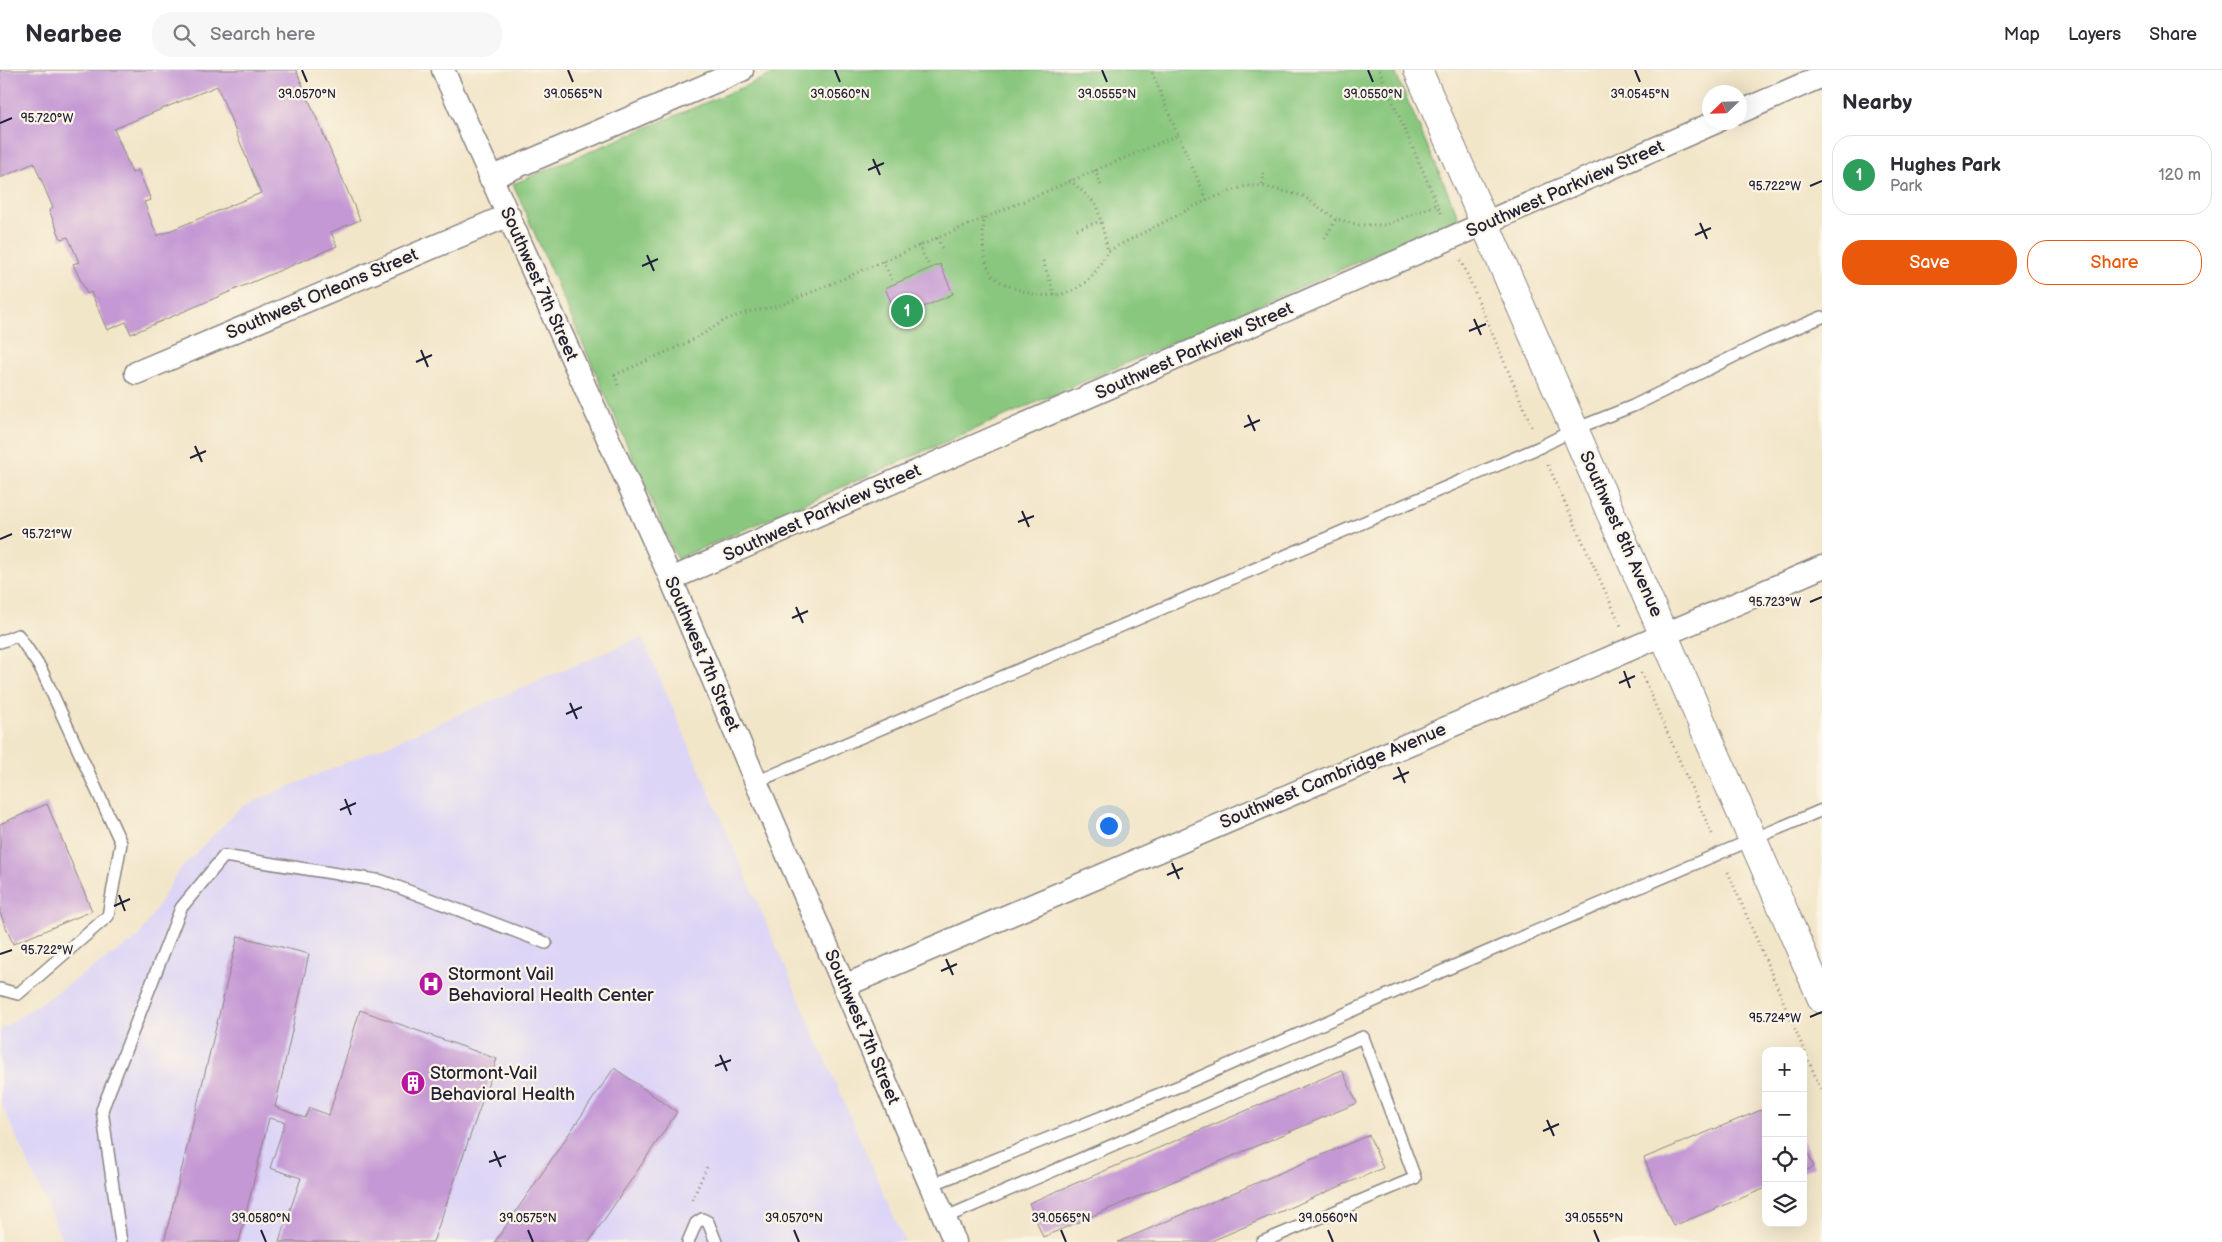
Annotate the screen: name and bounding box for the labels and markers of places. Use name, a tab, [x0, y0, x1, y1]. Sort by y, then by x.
pin: 1	[891, 292, 923, 330]
place label: Stormont Vail Behavioral Health Center	[448, 964, 654, 1006]
hospital icon: Stormont Vail Behavioral Health Center	[418, 971, 444, 997]
place label: Stormont-Vail Behavioral Health	[430, 1063, 575, 1105]
building icon: Stormont-Vail Behavioral Health	[400, 1070, 426, 1096]

